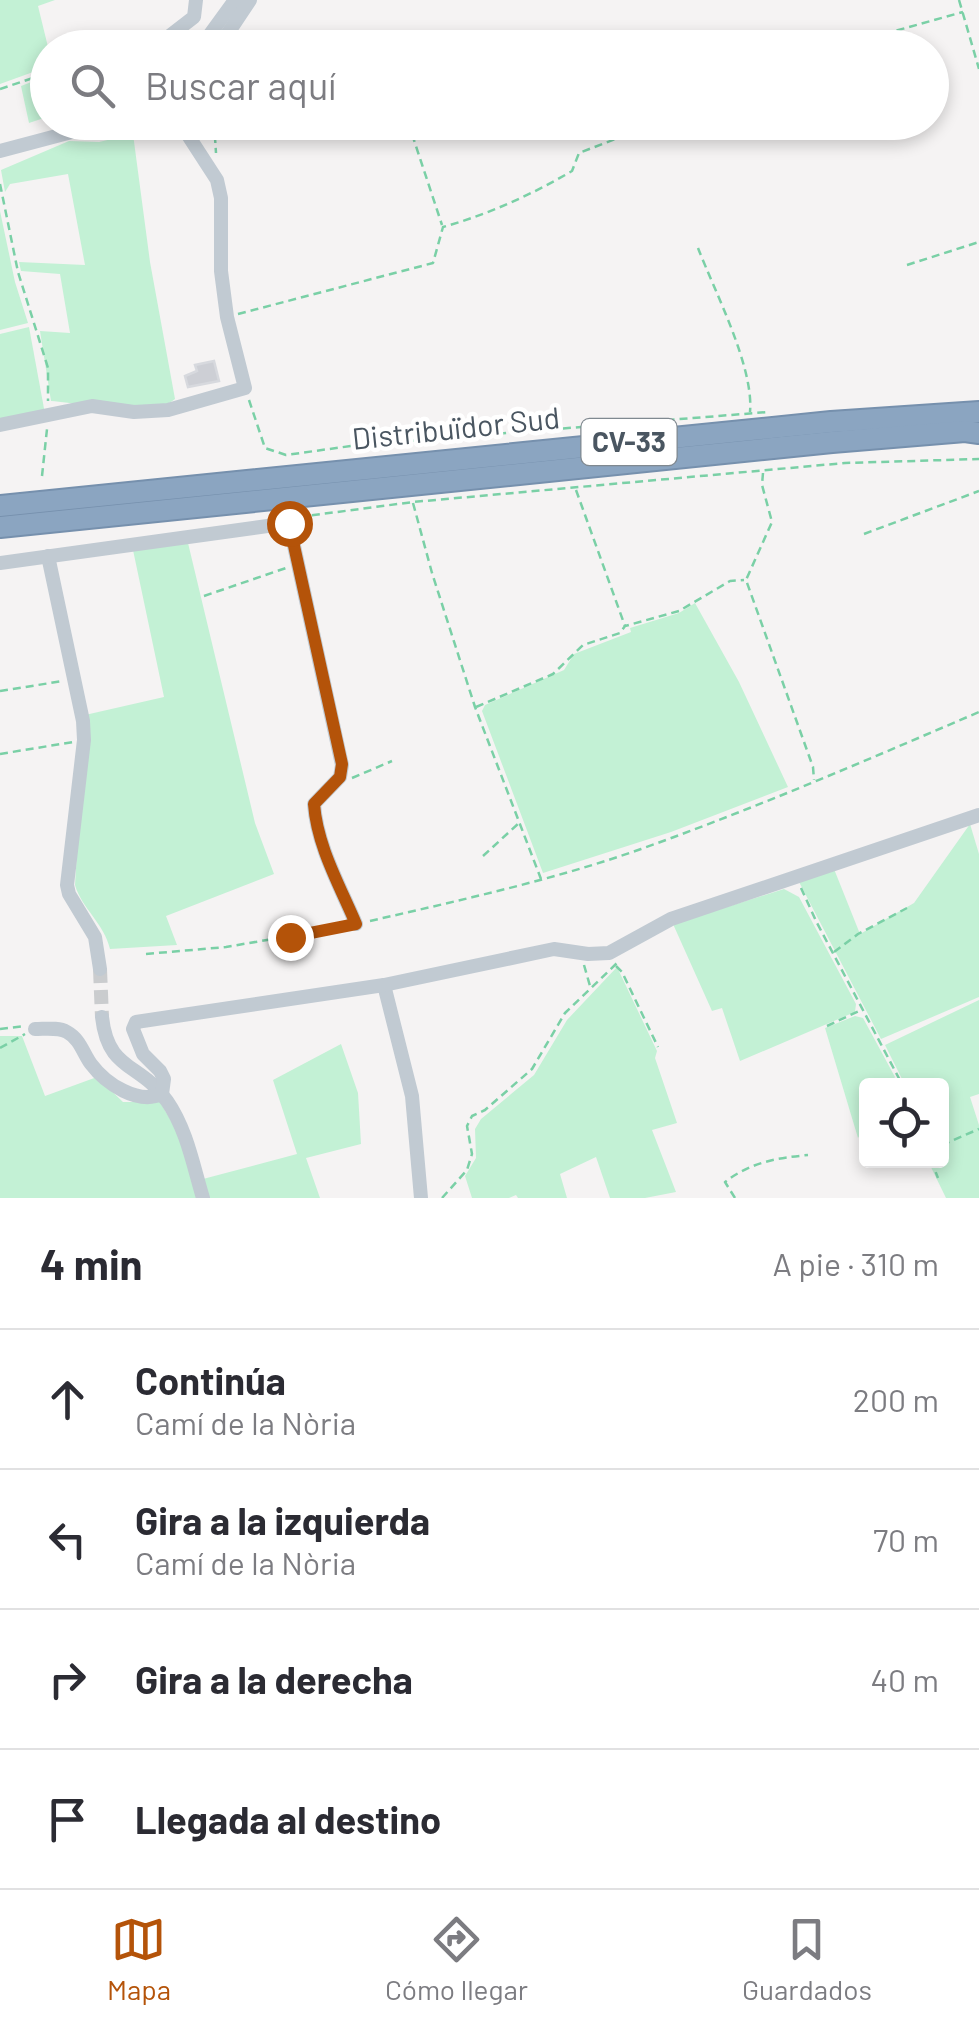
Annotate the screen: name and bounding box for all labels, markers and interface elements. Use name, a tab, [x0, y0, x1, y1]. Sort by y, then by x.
search box	[30, 30, 949, 140]
icon: search	[65, 58, 120, 113]
text: Buscar aquí	[145, 62, 336, 108]
street label: Distribuïdor Sud	[350, 398, 561, 456]
road number: CV-33	[582, 419, 676, 465]
route start	[267, 501, 313, 547]
route end	[268, 915, 314, 961]
map controls	[859, 1078, 949, 1168]
button: locate	[859, 1078, 949, 1168]
text: 4 min	[40, 1238, 143, 1288]
text: A pie · 310 m	[772, 1244, 939, 1282]
text: Continúa	[135, 1357, 286, 1403]
icon: ahead	[40, 1372, 95, 1427]
text: 200 m	[853, 1380, 939, 1418]
text: Camí de la Nòria	[135, 1403, 356, 1441]
text: Gira a la izquierda	[135, 1497, 430, 1543]
icon: left	[40, 1512, 95, 1567]
text: 70 m	[873, 1520, 939, 1558]
text: Camí de la Nòria	[135, 1543, 356, 1581]
icon: right	[40, 1652, 95, 1707]
text: Gira a la derecha	[135, 1656, 413, 1702]
text: 40 m	[870, 1660, 939, 1698]
icon: arrive	[40, 1792, 95, 1847]
text: Llegada al destino	[135, 1796, 441, 1842]
tab: Mapa	[107, 1912, 171, 2006]
tab: Cómo llegar	[385, 1912, 528, 2006]
tab: Guardados	[742, 1912, 872, 2006]

